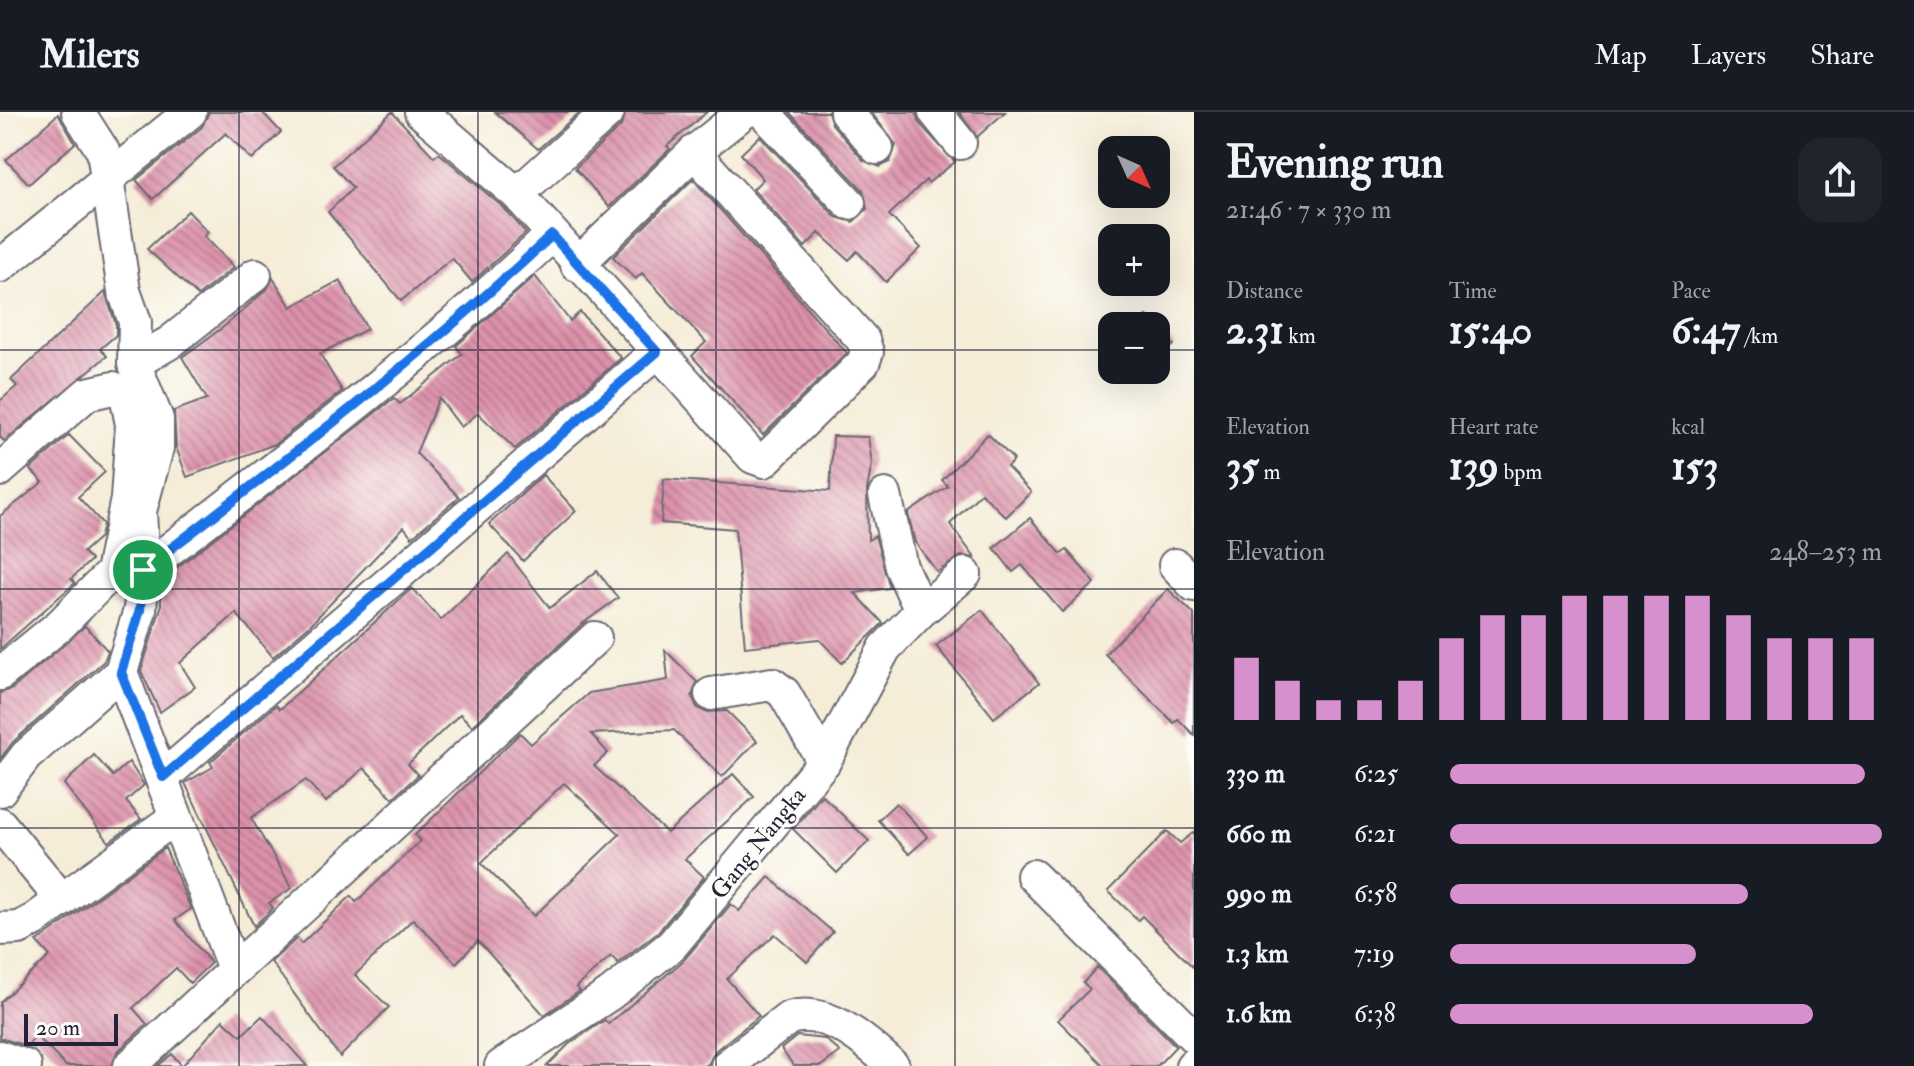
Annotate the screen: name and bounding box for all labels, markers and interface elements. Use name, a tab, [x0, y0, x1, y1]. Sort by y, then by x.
text: Milers	[40, 31, 140, 79]
text: Map	[1594, 38, 1647, 73]
text: Layers	[1691, 38, 1766, 73]
text: Share	[1810, 38, 1874, 73]
north arrow	[1098, 136, 1170, 208]
map controls	[1098, 136, 1170, 384]
text: Evening run	[1226, 136, 1444, 191]
button: share	[1798, 138, 1882, 222]
text: 21:46 · 7 × 330 m	[1226, 194, 1391, 226]
button: +	[1098, 224, 1170, 296]
text: Distance	[1226, 277, 1303, 305]
text: Time	[1449, 277, 1497, 305]
text: Pace	[1671, 277, 1711, 305]
text: 2.31	[1226, 305, 1284, 356]
text: 15:40	[1449, 305, 1532, 356]
text: 6:47	[1671, 305, 1740, 356]
button: −	[1098, 312, 1170, 384]
text: km	[1284, 322, 1316, 350]
text: /km	[1740, 322, 1778, 350]
text: Elevation	[1226, 413, 1310, 441]
text: Heart rate	[1449, 413, 1538, 441]
text: kcal	[1671, 413, 1705, 441]
text: 35	[1226, 441, 1259, 492]
text: 139	[1449, 441, 1499, 492]
text: 153	[1671, 441, 1718, 492]
text: m	[1259, 458, 1281, 486]
text: bpm	[1499, 458, 1542, 486]
pin	[109, 536, 177, 604]
text: Elevation	[1226, 536, 1325, 568]
text: 248–253 m	[1769, 536, 1882, 568]
icon: arrive	[121, 548, 165, 592]
text: 330 m	[1226, 758, 1285, 790]
text: 6:25	[1354, 758, 1398, 790]
street label: Gang Nangka	[704, 780, 814, 906]
text: 660 m	[1226, 818, 1291, 850]
text: 6:21	[1354, 818, 1396, 850]
text: 990 m	[1226, 878, 1292, 910]
text: 6:58	[1354, 878, 1397, 910]
text: 1.3 km	[1226, 938, 1288, 970]
text: 7:19	[1354, 938, 1395, 970]
text: 1.6 km	[1226, 998, 1291, 1030]
text: 6:38	[1354, 998, 1396, 1030]
scale bar	[24, 1010, 118, 1046]
text: 20 m	[36, 1014, 80, 1042]

